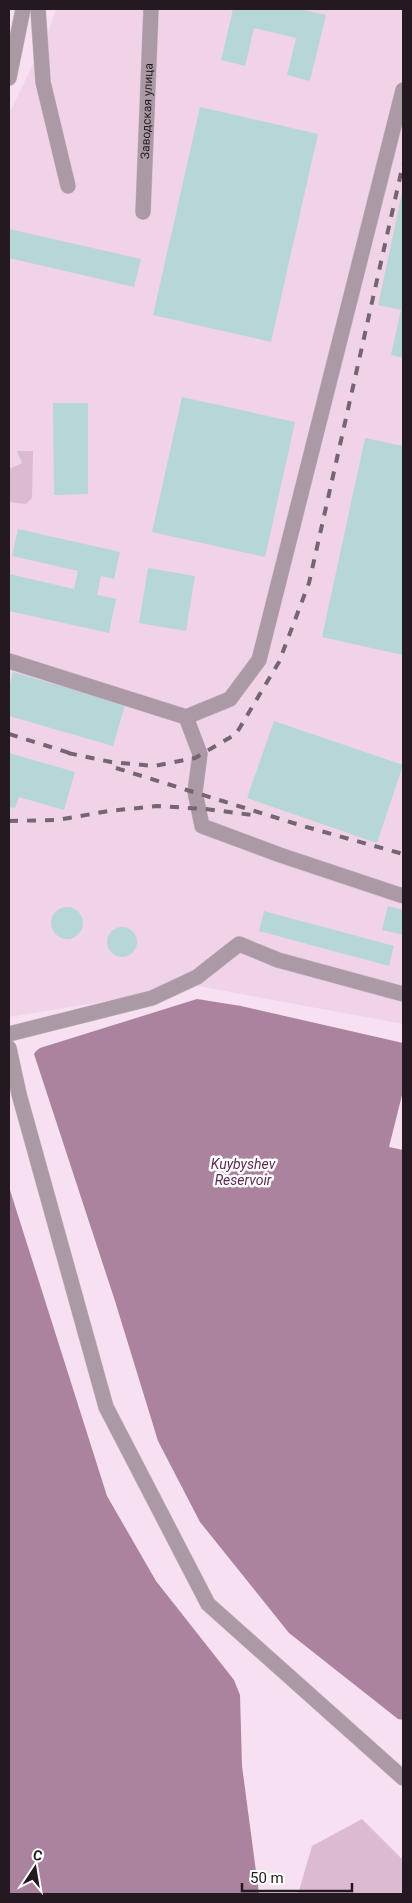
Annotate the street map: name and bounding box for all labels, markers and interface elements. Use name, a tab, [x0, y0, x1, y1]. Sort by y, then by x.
street label: Заводская улица	[138, 63, 156, 159]
water label: Kuybyshev Reservoir	[211, 1156, 276, 1188]
north arrow	[10, 1843, 60, 1893]
text: С	[32, 1847, 44, 1864]
scale bar	[242, 1860, 352, 1892]
text: 50 m	[250, 1869, 284, 1887]

